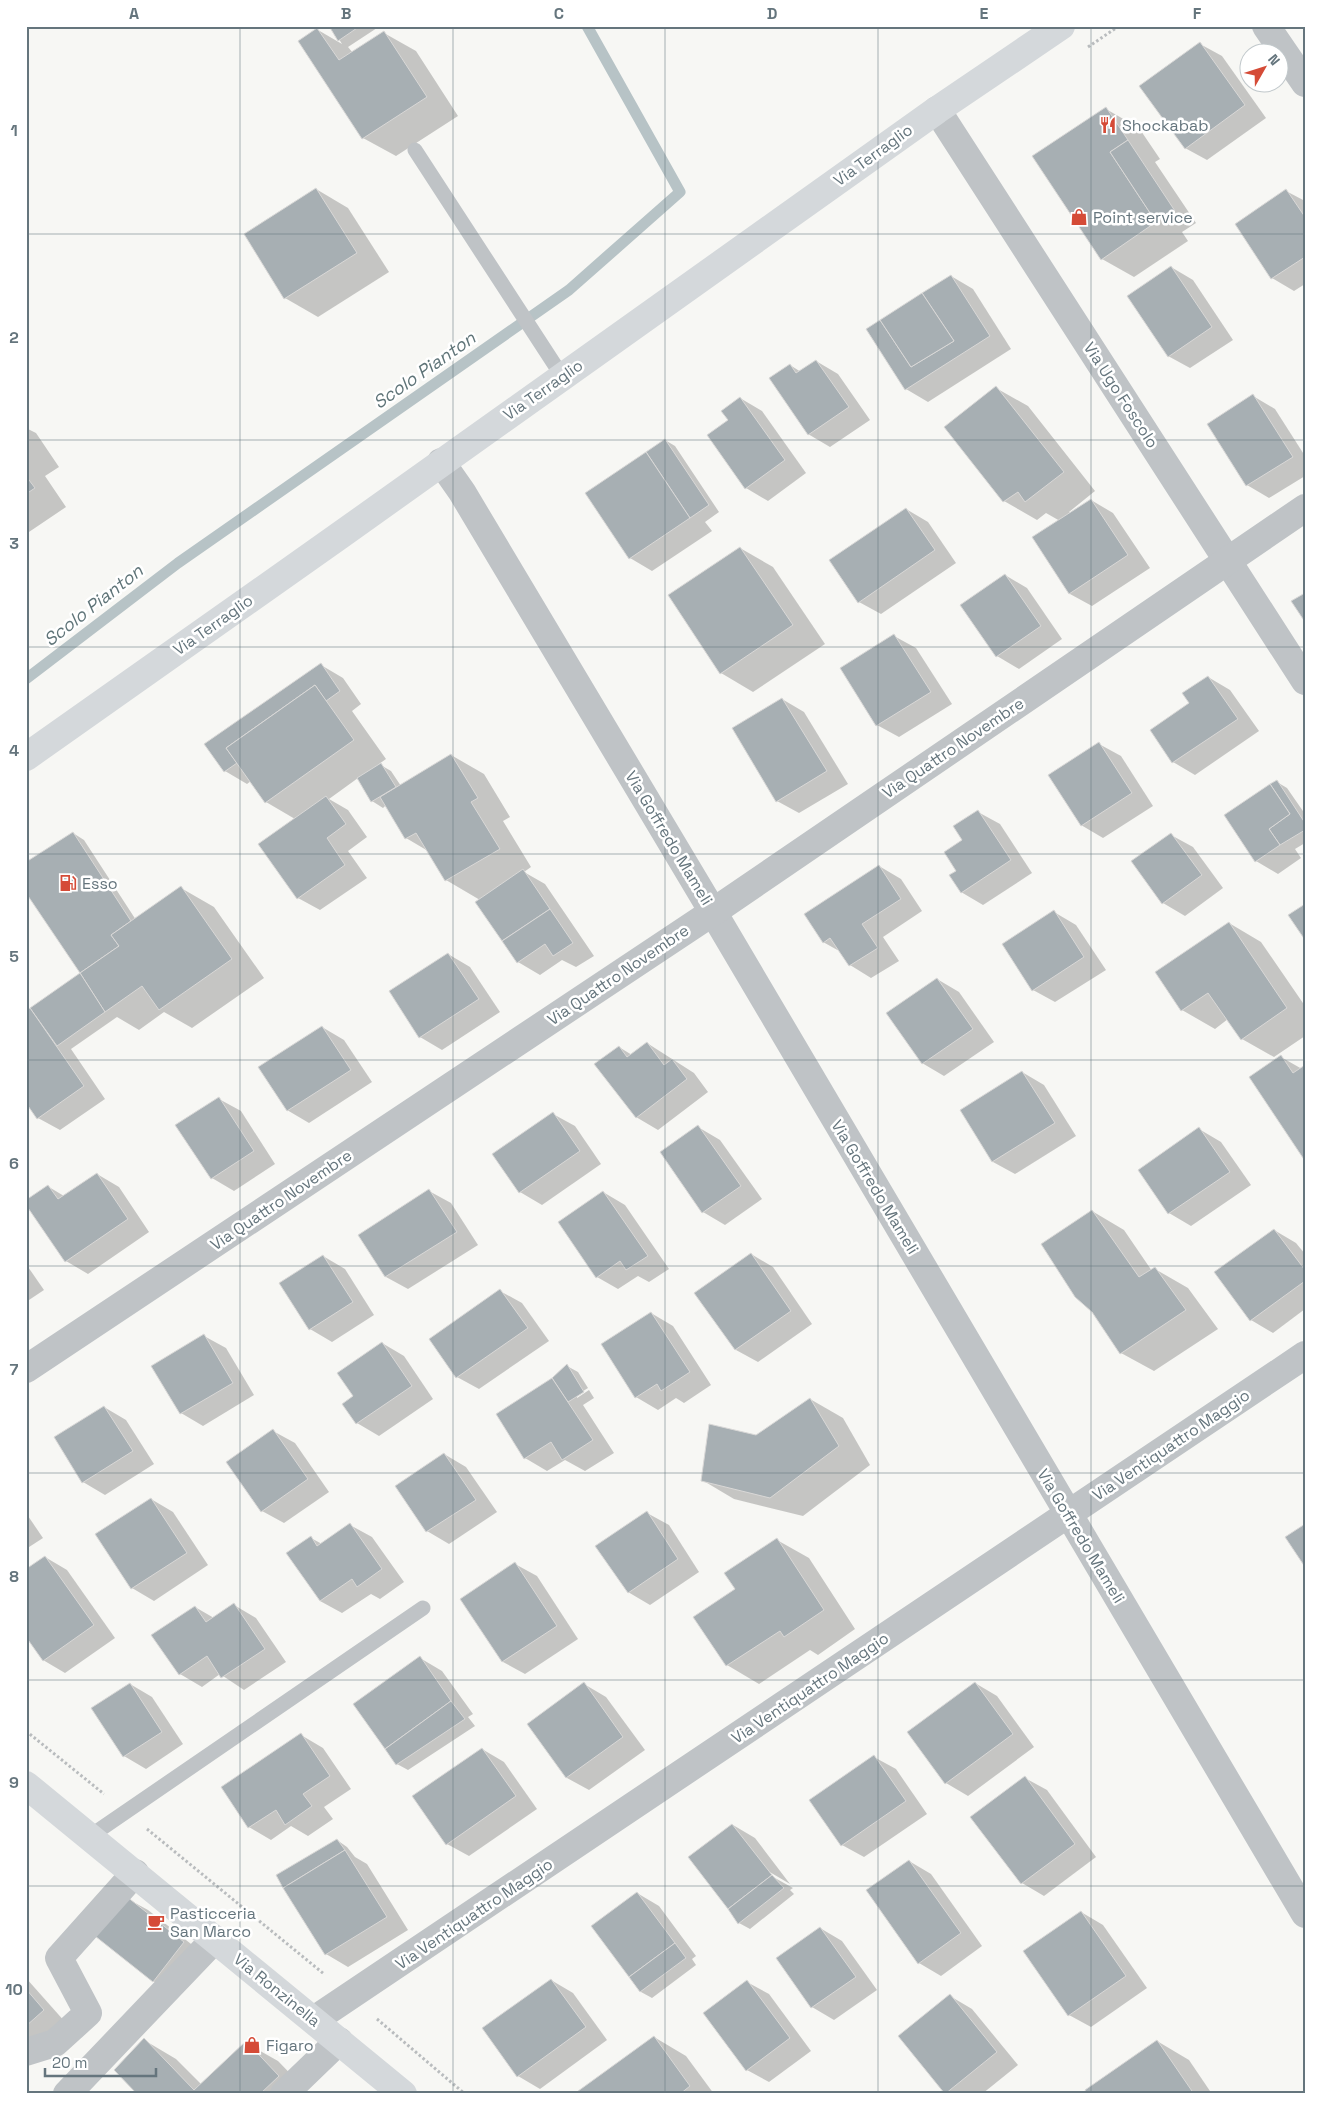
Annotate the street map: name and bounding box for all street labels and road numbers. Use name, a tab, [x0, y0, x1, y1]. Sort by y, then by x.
street label: Via Terraglio	[829, 119, 917, 191]
street label: Via Ugo Foscolo	[1079, 338, 1163, 452]
street label: Via Terraglio	[499, 355, 587, 425]
street label: Via Terraglio	[169, 590, 257, 660]
street label: Via Quattro Novembre	[878, 693, 1028, 803]
street label: Via Goffredo Mameli	[621, 767, 717, 909]
street label: Via Quattro Novembre	[543, 920, 693, 1030]
street label: Via Goffredo Mameli	[827, 1116, 923, 1258]
street label: Via Quattro Novembre	[206, 1145, 356, 1255]
street label: Via Ventiquattro Maggio	[1088, 1384, 1254, 1506]
street label: Via Goffredo Mameli	[1033, 1465, 1129, 1607]
street label: Via Ventiquattro Maggio	[727, 1627, 893, 1749]
street label: Via Ventiquattro Maggio	[391, 1853, 557, 1975]
street label: Via Ronzinella	[229, 1949, 325, 2031]

